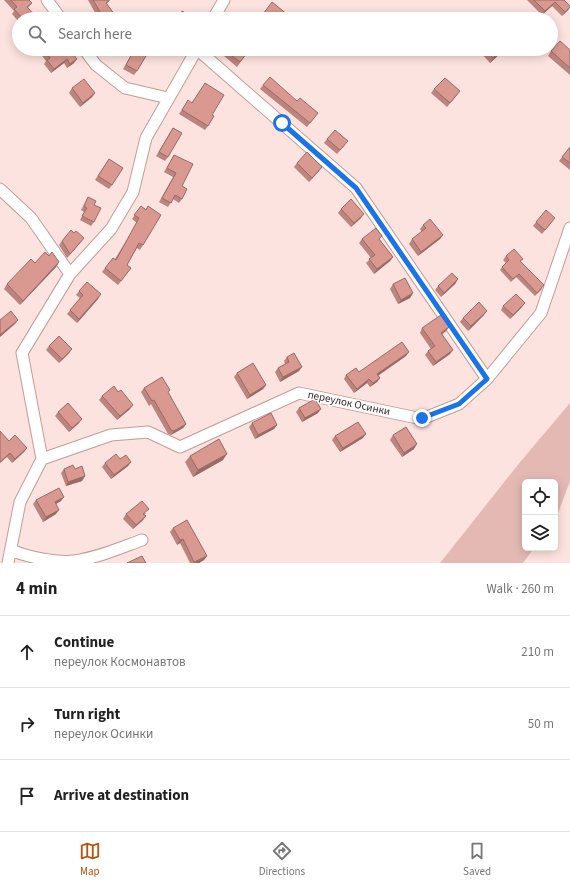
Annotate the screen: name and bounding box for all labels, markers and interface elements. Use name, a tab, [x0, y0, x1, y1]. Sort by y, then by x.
search box	[12, 12, 558, 56]
icon: search	[26, 23, 48, 45]
text: Search here	[58, 24, 132, 45]
route start	[273, 114, 291, 132]
street label: переулок Осинки	[306, 387, 392, 419]
route end	[413, 409, 431, 427]
map controls	[522, 479, 558, 551]
button: locate	[522, 479, 558, 515]
button: layers	[522, 515, 558, 551]
text: 4 min	[16, 577, 57, 601]
text: Walk · 260 m	[486, 580, 554, 598]
text: Continue	[54, 632, 114, 653]
icon: ahead	[16, 641, 38, 663]
text: 210 m	[521, 643, 554, 661]
text: переулок Космонавтов	[54, 653, 186, 671]
text: Turn right	[54, 704, 120, 725]
icon: right	[16, 713, 38, 735]
text: 50 m	[528, 715, 554, 733]
text: переулок Осинки	[54, 725, 153, 743]
icon: arrive	[16, 785, 38, 807]
text: Arrive at destination	[54, 785, 189, 806]
tab: Map	[79, 840, 101, 879]
tab: Directions	[259, 840, 305, 879]
tab: Saved	[463, 840, 491, 879]

